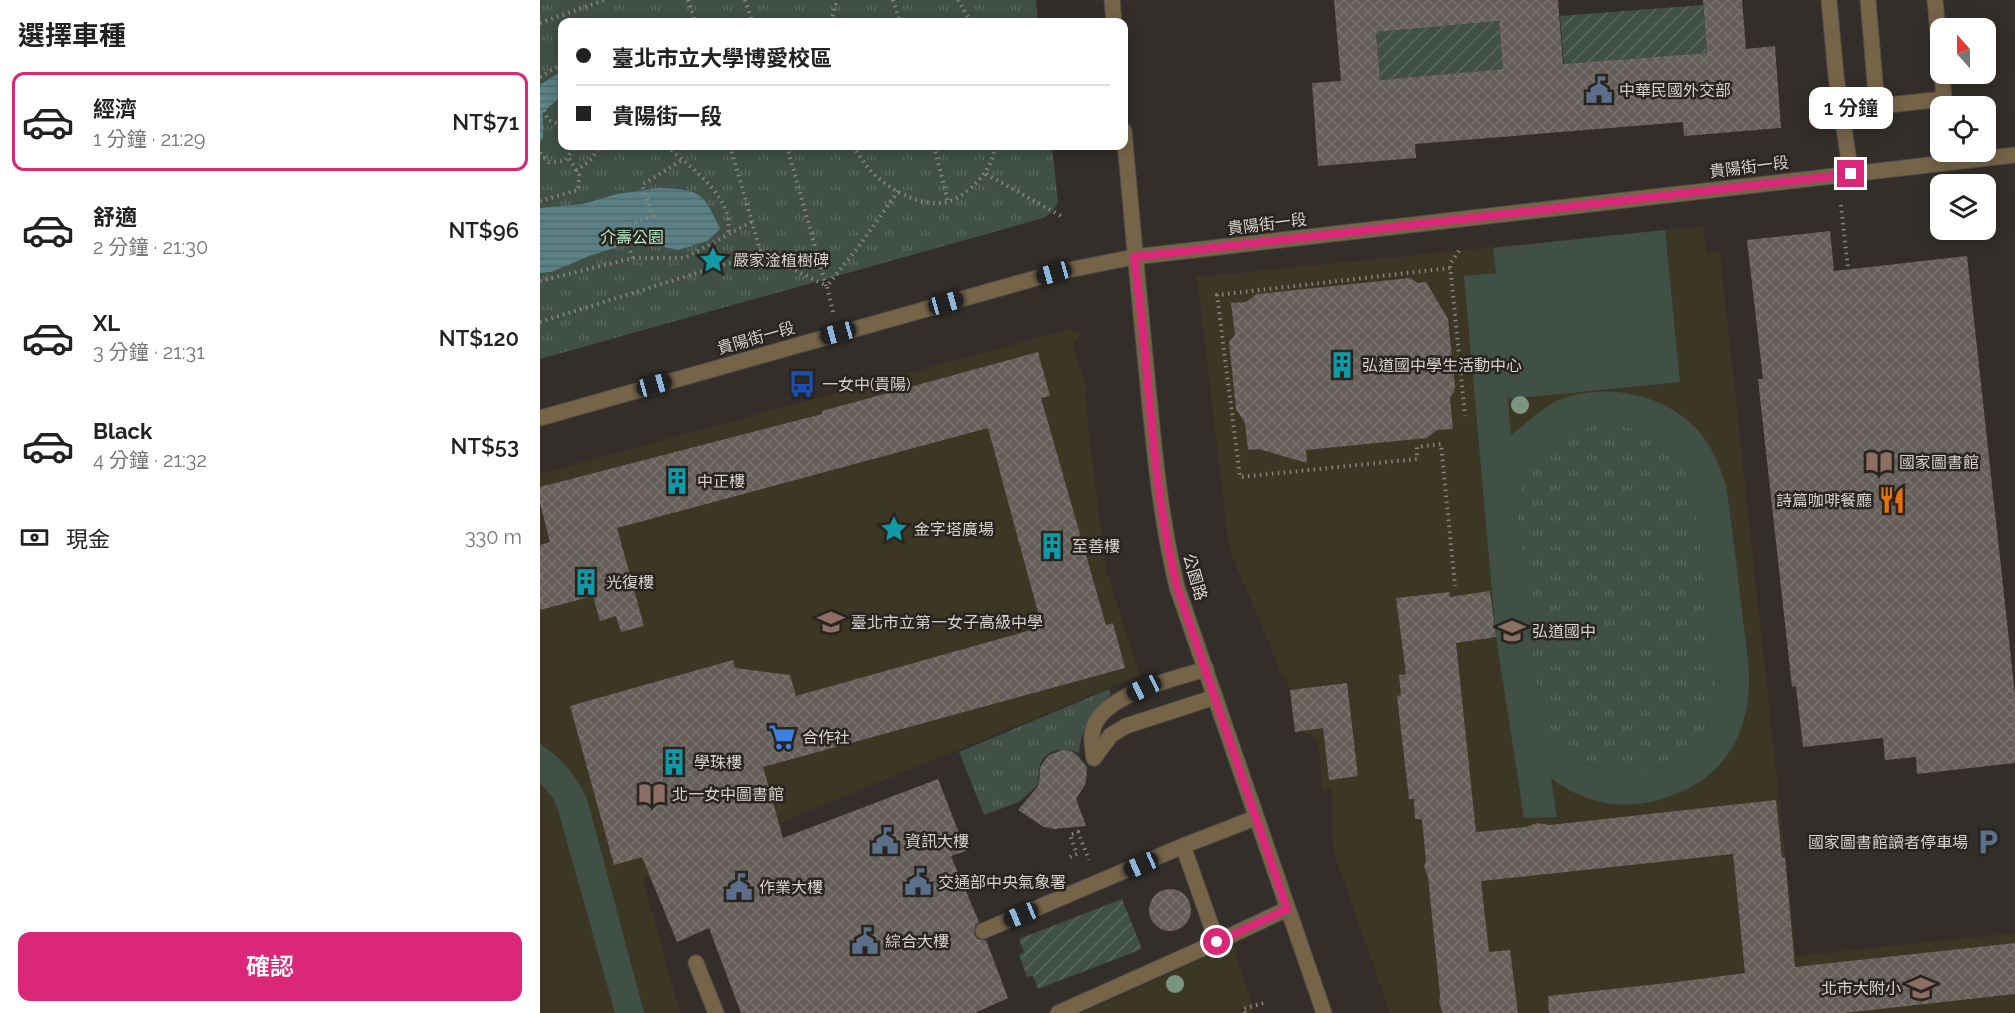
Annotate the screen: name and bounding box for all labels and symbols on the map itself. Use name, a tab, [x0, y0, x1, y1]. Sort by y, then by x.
north arrow	[1930, 18, 1996, 84]
public building icon: 中華民國外交部	[1584, 75, 1614, 105]
place label: 中華民國外交部	[1619, 81, 1731, 100]
callout: 1 分鐘	[1809, 87, 1893, 129]
street label: 貴陽街一段	[1708, 153, 1790, 181]
route end	[1837, 160, 1864, 187]
street label: 貴陽街一段	[1226, 210, 1308, 238]
park label: 介壽公園	[600, 228, 664, 247]
place icon: 嚴家淦植樹碑	[698, 245, 728, 275]
place label: 嚴家淦植樹碑	[733, 251, 829, 270]
car	[1034, 259, 1074, 287]
car	[926, 289, 966, 317]
street label: 貴陽街一段	[715, 318, 797, 358]
car	[818, 320, 858, 346]
building icon: 弘道國中學生活動中心	[1327, 350, 1357, 380]
place label: 弘道國中學生活動中心	[1362, 356, 1522, 375]
bus stop icon: 一女中(貴陽)	[787, 369, 817, 399]
car	[634, 371, 674, 399]
place label: 一女中(貴陽)	[822, 375, 911, 394]
library icon: 國家圖書館	[1864, 447, 1894, 477]
place label: 國家圖書館	[1899, 453, 1979, 472]
building icon: 中正樓	[662, 466, 692, 496]
place label: 中正樓	[697, 472, 745, 491]
restaurant icon: 詩篇咖啡餐廳	[1877, 485, 1907, 515]
place label: 詩篇咖啡餐廳	[1776, 491, 1872, 510]
place icon: 金字塔廣場	[879, 514, 909, 544]
place label: 金字塔廣場	[914, 520, 994, 539]
building icon: 至善樓	[1037, 531, 1067, 561]
place label: 至善樓	[1072, 537, 1120, 556]
street label: 公園路	[1179, 551, 1211, 603]
building icon: 光復樓	[571, 567, 601, 597]
place label: 光復樓	[606, 573, 654, 592]
school or university icon: 臺北市立第一女子高級中學	[816, 607, 846, 637]
place label: 臺北市立第一女子高級中學	[851, 613, 1043, 632]
school or university icon: 弘道國中	[1497, 616, 1527, 646]
place label: 弘道國中	[1532, 622, 1596, 641]
car	[1124, 672, 1164, 704]
supermarket icon: 合作社	[767, 722, 797, 752]
place label: 合作社	[802, 728, 850, 747]
building icon: 學珠樓	[659, 747, 689, 777]
place label: 學珠樓	[694, 753, 742, 772]
library icon: 北一女中圖書館	[637, 779, 667, 809]
place label: 北一女中圖書館	[672, 785, 784, 804]
public building icon: 資訊大樓	[870, 826, 900, 856]
parking icon: 國家圖書館讀者停車場	[1973, 827, 2003, 857]
place label: 資訊大樓	[905, 832, 969, 851]
place label: 國家圖書館讀者停車場	[1808, 833, 1968, 852]
car	[1121, 849, 1161, 881]
public building icon: 交通部中央氣象署	[903, 867, 933, 897]
public building icon: 作業大樓	[724, 872, 754, 902]
place label: 交通部中央氣象署	[938, 873, 1066, 892]
place label: 作業大樓	[759, 878, 823, 897]
car	[1001, 900, 1041, 930]
public building icon: 綜合大樓	[850, 926, 880, 956]
route start	[1203, 928, 1230, 955]
place label: 綜合大樓	[885, 932, 949, 951]
school or university icon: 北市大附小	[1906, 973, 1936, 1003]
place label: 北市大附小	[1821, 979, 1901, 998]

